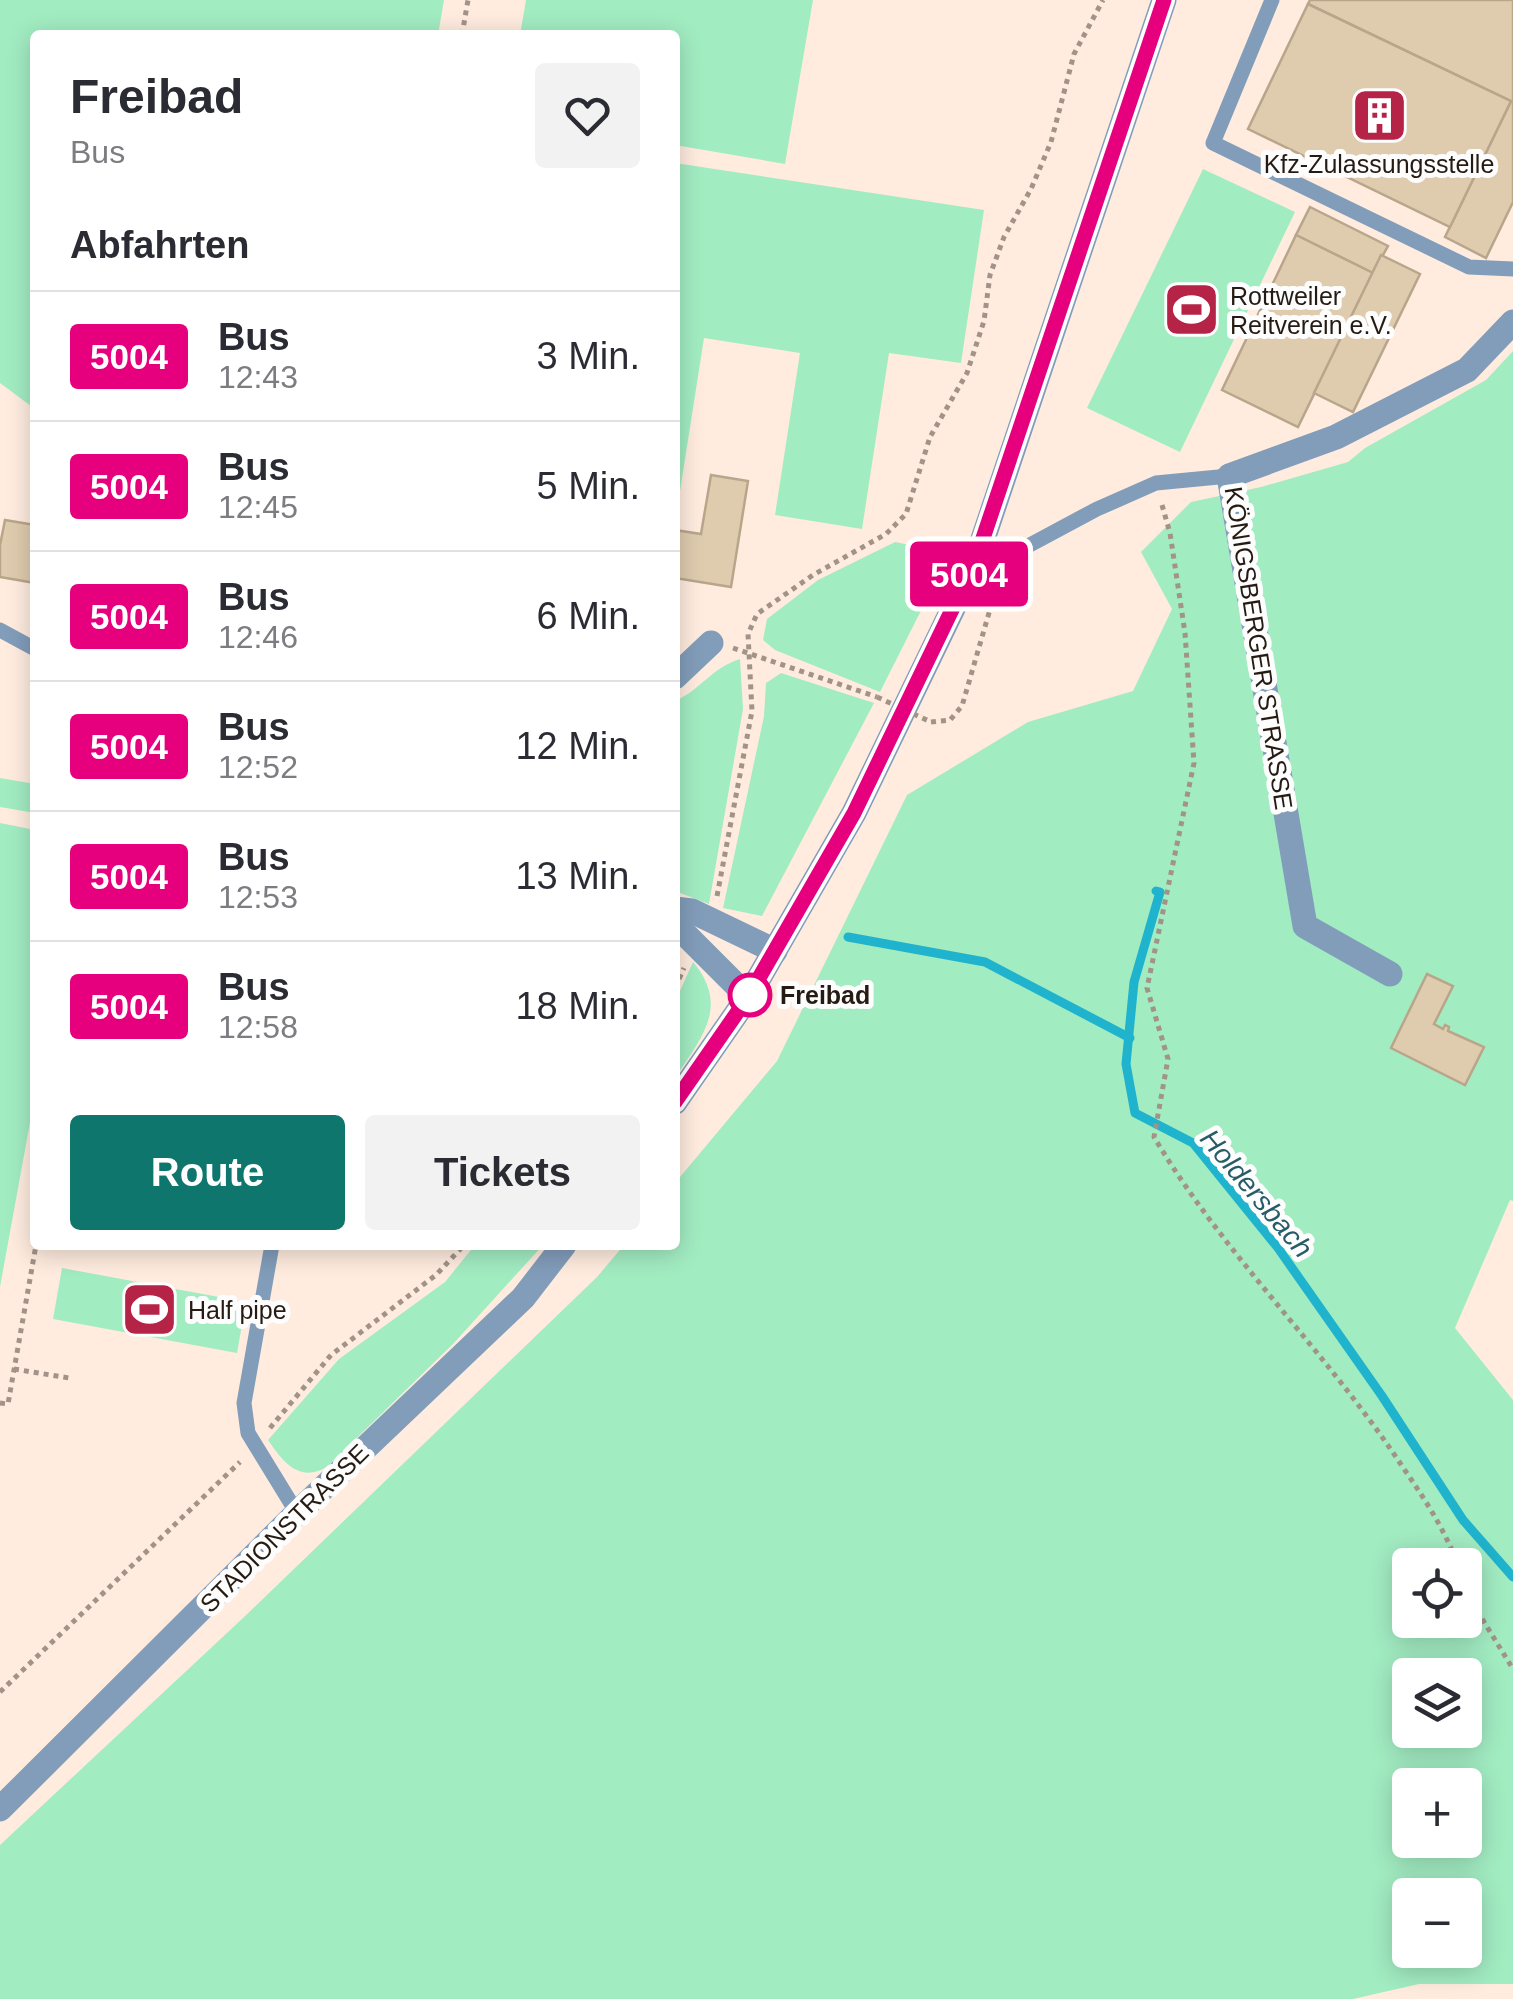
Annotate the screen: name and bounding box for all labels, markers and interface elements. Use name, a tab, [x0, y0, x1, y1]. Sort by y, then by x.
button: heart	[535, 63, 640, 168]
text: Freibad	[70, 70, 243, 123]
building icon: Kfz-Zulassungsstelle	[1349, 85, 1409, 145]
text: Bus	[70, 134, 125, 170]
place label: Kfz-Zulassungsstelle	[1264, 150, 1494, 178]
text: Abfahrten	[70, 224, 249, 266]
sports icon: Rottweiler Reitverein e.V.	[1161, 280, 1221, 340]
place label: Rottweiler Reitverein e.V.	[1230, 282, 1392, 339]
text: Bus	[218, 316, 290, 358]
text: 3 Min.	[537, 335, 640, 377]
text: 5004	[90, 337, 168, 376]
text: 12:43	[218, 359, 298, 395]
text: Bus	[218, 446, 290, 488]
text: 5 Min.	[537, 465, 640, 507]
text: 5004	[90, 467, 168, 506]
street label: KÖNIGSBERGER STRASSE	[1220, 485, 1298, 811]
text: 12:45	[218, 489, 298, 525]
line badge: 5004	[899, 542, 1039, 606]
text: 5004	[930, 555, 1008, 594]
text: Bus	[218, 576, 290, 618]
text: 6 Min.	[537, 595, 640, 637]
text: 5004	[90, 597, 168, 636]
text: 12:46	[218, 619, 298, 655]
text: Bus	[218, 706, 290, 748]
text: 12 Min.	[515, 725, 640, 767]
text: 5004	[90, 727, 168, 766]
text: 12:52	[218, 749, 298, 785]
text: Bus	[218, 836, 290, 878]
text: 13 Min.	[515, 855, 640, 897]
text: 5004	[90, 857, 168, 896]
text: 12:53	[218, 879, 298, 915]
text: Bus	[218, 966, 290, 1008]
marker: Freibad	[729, 974, 771, 1016]
place label: Freibad	[780, 981, 870, 1009]
text: 18 Min.	[515, 985, 640, 1027]
text: 5004	[90, 987, 168, 1026]
text: 12:58	[218, 1009, 298, 1045]
button: Route	[70, 1115, 345, 1230]
button: Tickets	[365, 1115, 640, 1230]
water label: Holdersbach	[1194, 1123, 1319, 1263]
sports icon: Half pipe	[119, 1280, 179, 1340]
place label: Half pipe	[188, 1296, 287, 1324]
street label: STADIONSTRASSE	[194, 1438, 374, 1618]
map controls	[1392, 1548, 1482, 1968]
button: locate	[1392, 1548, 1482, 1638]
button: layers	[1392, 1658, 1482, 1748]
button: +	[1392, 1768, 1482, 1858]
button: −	[1392, 1878, 1482, 1968]

